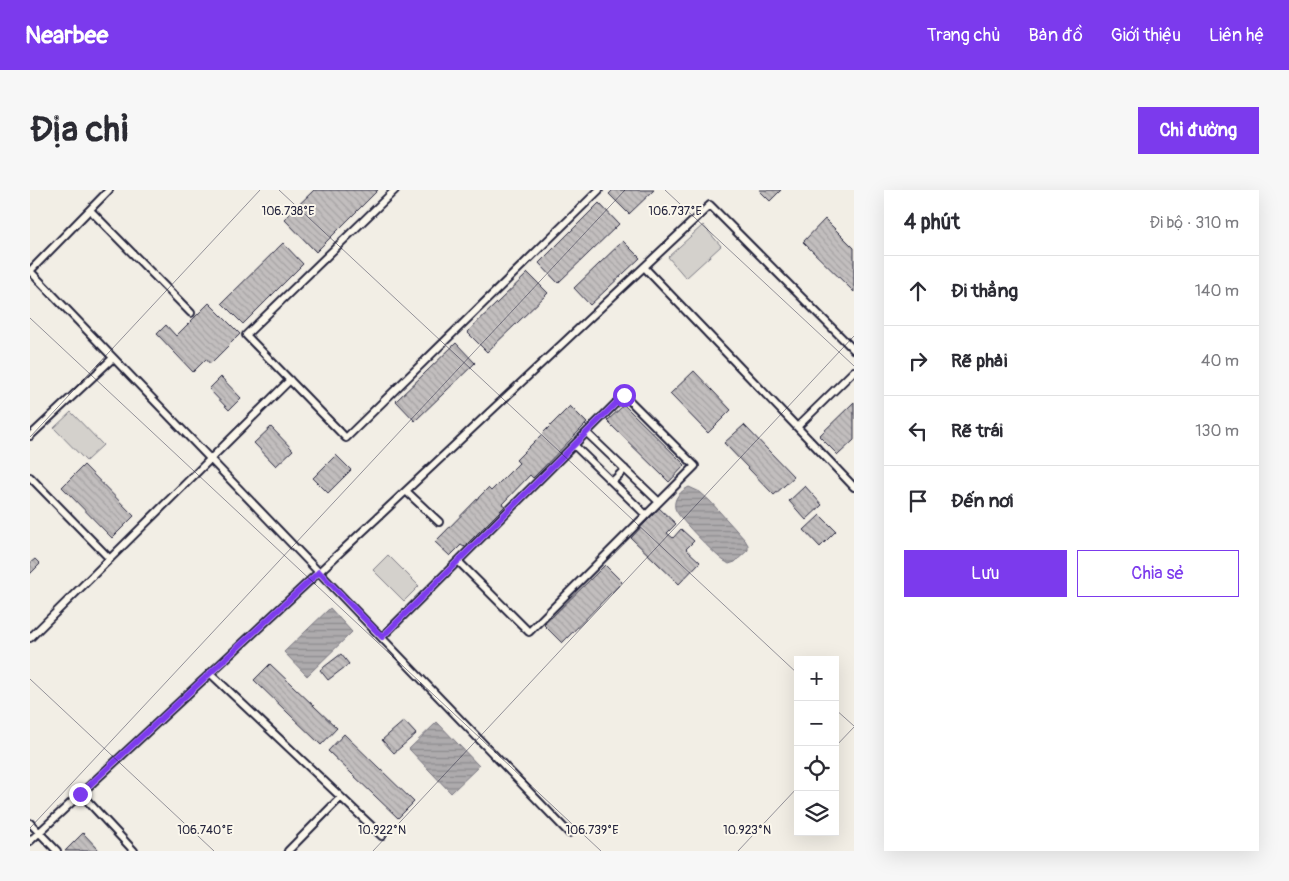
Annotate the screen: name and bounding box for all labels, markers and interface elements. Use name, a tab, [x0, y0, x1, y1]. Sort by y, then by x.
text: Nearbee	[25, 21, 108, 50]
text: Trang chủ	[927, 24, 1001, 47]
text: Bản đồ	[1029, 24, 1083, 47]
text: Giới thiệu	[1111, 24, 1181, 47]
text: Liên hệ	[1209, 24, 1264, 47]
button: Chỉ đường	[1138, 107, 1259, 154]
text: Địa chỉ	[30, 108, 129, 152]
text: 106.738°E	[261, 204, 315, 219]
text: 106.737°E	[648, 204, 702, 219]
text: 4 phút	[904, 209, 960, 236]
text: Đi bộ · 310 m	[1149, 213, 1239, 233]
icon: ahead	[904, 277, 932, 305]
text: Đi thẳng	[951, 279, 1018, 303]
text: 140 m	[1195, 281, 1239, 301]
icon: right	[904, 347, 932, 375]
text: Rẽ phải	[951, 349, 1007, 373]
text: 40 m	[1201, 351, 1239, 371]
route start	[613, 384, 636, 407]
icon: left	[904, 417, 932, 445]
text: Rẽ trái	[951, 419, 1003, 443]
text: 130 m	[1195, 421, 1239, 441]
icon: arrive	[904, 487, 932, 515]
text: Đến nơi	[951, 489, 1013, 513]
button: Lưu	[904, 550, 1067, 597]
button: Chia sẻ	[1077, 550, 1239, 597]
map controls	[794, 656, 839, 836]
button: +	[794, 656, 839, 701]
button: −	[794, 701, 839, 746]
button: locate	[794, 746, 839, 791]
route end	[69, 783, 92, 806]
button: layers	[794, 791, 839, 836]
text: 106.740°E	[177, 823, 233, 838]
text: 10.922°N	[358, 823, 406, 838]
text: 106.739°E	[565, 823, 619, 838]
text: 10.923°N	[723, 823, 771, 838]

